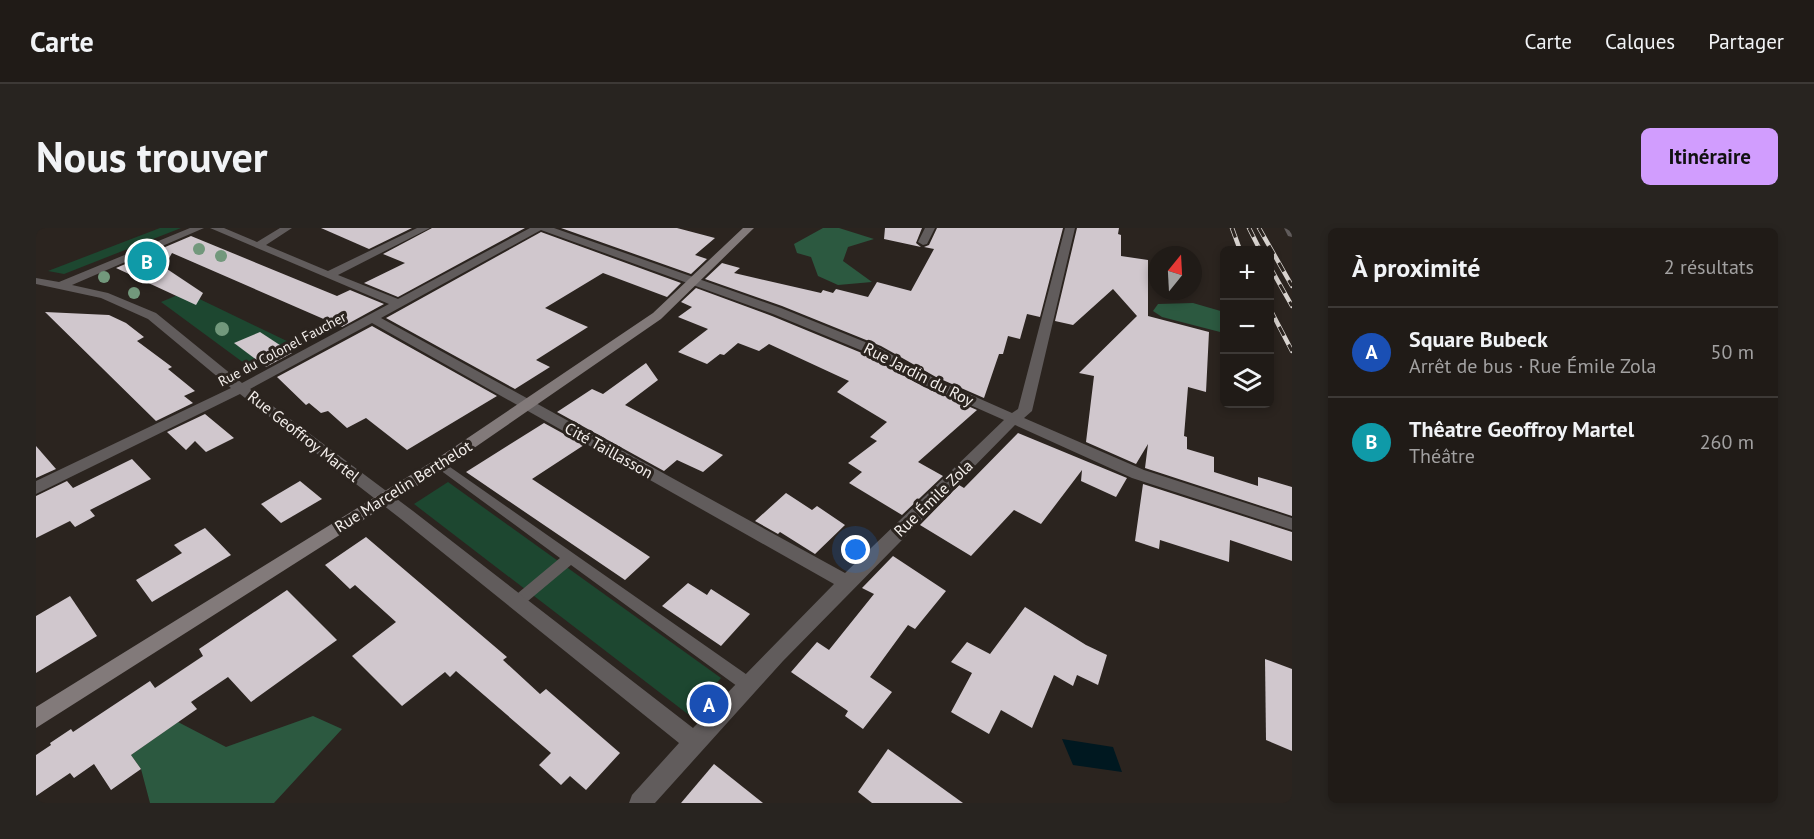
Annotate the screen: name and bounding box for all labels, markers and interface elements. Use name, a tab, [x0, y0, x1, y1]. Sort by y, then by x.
text: Carte	[30, 23, 94, 60]
text: Carte	[1525, 28, 1572, 55]
text: Calques	[1605, 28, 1675, 55]
text: Partager	[1708, 28, 1784, 55]
button: Itinéraire	[1641, 128, 1778, 185]
text: Nous trouver	[36, 129, 267, 184]
pin: B	[128, 238, 166, 284]
north arrow	[1148, 246, 1202, 300]
map controls	[1220, 246, 1274, 408]
button: +	[1220, 246, 1274, 300]
text: À proximité	[1352, 251, 1480, 284]
text: 2 résultats	[1664, 254, 1754, 280]
button: −	[1220, 300, 1274, 354]
street label: Rue du Colonel Faucher	[215, 308, 349, 390]
text: Square Bubeck	[1409, 325, 1548, 353]
street label: Rue Jardin du Roy	[861, 338, 978, 410]
text: A	[1365, 339, 1378, 365]
text: 50 m	[1711, 339, 1754, 365]
text: Arrêt de bus · Rue Émile Zola	[1409, 353, 1656, 379]
button: layers	[1220, 354, 1274, 408]
street label: Rue Geoffroy Martel	[244, 386, 364, 486]
text: Thêatre Geoffroy Martel	[1409, 415, 1634, 443]
street label: Cité Taillasson	[561, 417, 657, 483]
text: B	[1366, 429, 1377, 455]
text: 260 m	[1700, 429, 1754, 455]
street label: Rue Marcelin Berthelot	[331, 435, 476, 536]
text: Théâtre	[1409, 443, 1475, 469]
street label: Rue Émile Zola	[889, 455, 977, 541]
your location	[841, 535, 870, 564]
pin: A	[690, 682, 728, 726]

